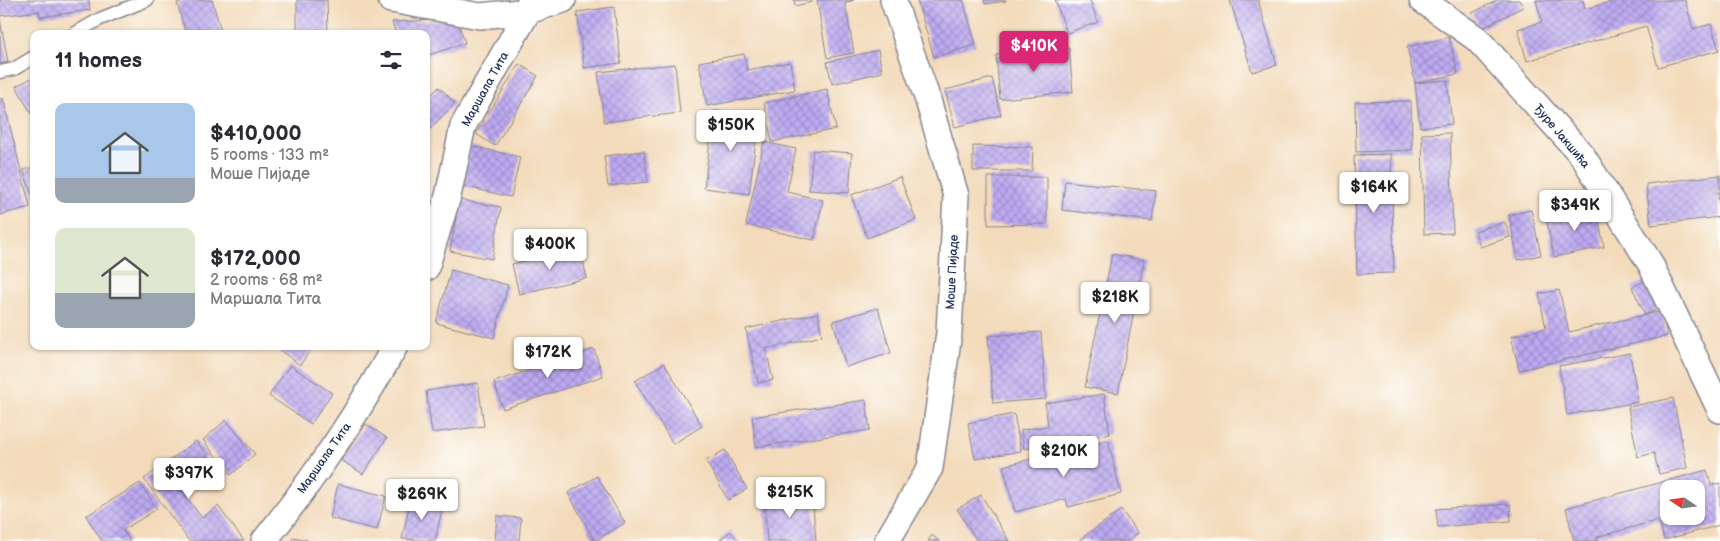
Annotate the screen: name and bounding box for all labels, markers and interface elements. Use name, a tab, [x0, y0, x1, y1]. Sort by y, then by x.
pin: $410K	[999, 30, 1069, 73]
text: $410K	[1010, 37, 1058, 56]
icon: filters	[377, 46, 405, 74]
text: 11 homes	[55, 48, 142, 73]
street label: Маршала Тита	[459, 49, 512, 129]
street label: Ђуре Јакшића	[1530, 101, 1593, 172]
pin: $150K	[696, 110, 766, 152]
text: $150K	[707, 116, 755, 135]
text: $410,000	[210, 121, 302, 146]
icon: home	[95, 123, 155, 183]
text: 5 rooms · 133 m²	[210, 146, 329, 165]
text: Моше Пијаде	[210, 165, 310, 184]
pin: $164K	[1339, 172, 1409, 214]
text: $164K	[1350, 178, 1398, 197]
pin: $349K	[1540, 190, 1610, 232]
text: $349K	[1550, 196, 1600, 215]
pin: $400K	[515, 228, 585, 271]
street label: Моше Пијаде	[943, 234, 962, 310]
text: $400K	[525, 235, 575, 254]
text: $172,000	[210, 246, 301, 271]
icon: home	[95, 248, 155, 308]
text: 2 rooms · 68 m²	[210, 271, 323, 290]
pin: $218K	[1080, 282, 1150, 324]
text: $218K	[1091, 288, 1139, 307]
text: Маршала Тита	[210, 290, 321, 309]
pin: $172K	[513, 336, 583, 379]
text: $172K	[525, 343, 571, 362]
street label: Маршала Тита	[294, 420, 355, 497]
pin: $210K	[1029, 436, 1099, 478]
text: $210K	[1040, 442, 1088, 461]
pin: $397K	[154, 458, 224, 500]
text: $397K	[165, 464, 213, 483]
pin: $215K	[755, 476, 825, 519]
pin: $269K	[387, 478, 457, 521]
north arrow	[1660, 480, 1705, 525]
map controls	[1660, 480, 1705, 525]
text: $215K	[767, 483, 813, 502]
text: $269K	[397, 485, 447, 504]

